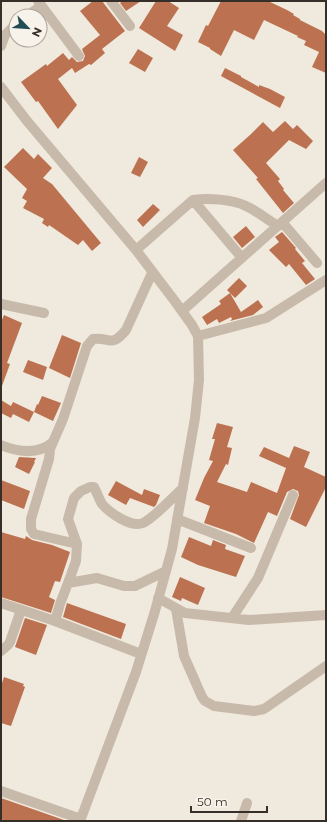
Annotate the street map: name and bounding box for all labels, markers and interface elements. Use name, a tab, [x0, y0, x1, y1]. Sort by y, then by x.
north arrow	[8, 8, 48, 48]
text: N	[29, 25, 45, 39]
scale bar	[191, 788, 267, 814]
text: 50 m	[197, 794, 228, 809]

